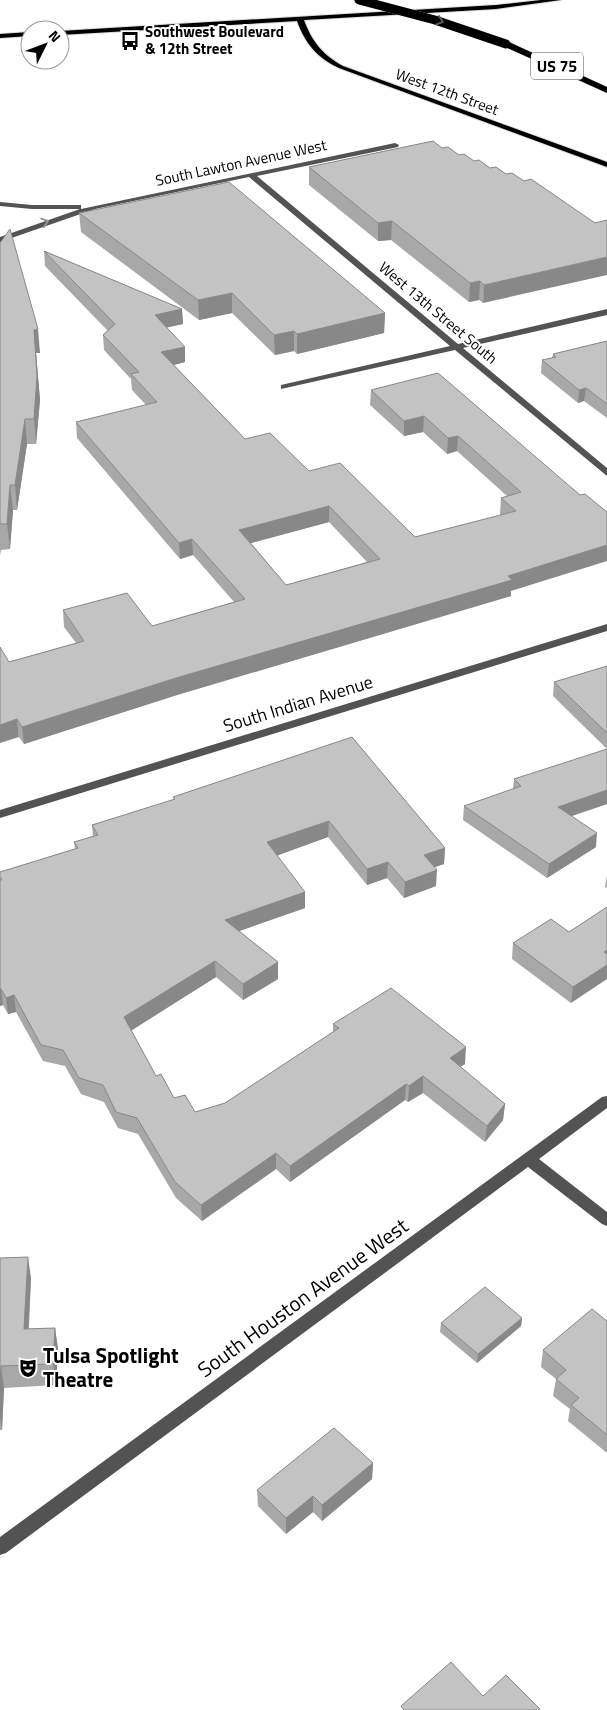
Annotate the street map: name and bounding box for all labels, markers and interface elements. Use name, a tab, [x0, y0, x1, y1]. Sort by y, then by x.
one-way arrow	[435, 16, 444, 26]
north arrow	[20, 20, 70, 70]
place label: Southwest Boulevard & 12th Street	[145, 20, 284, 60]
text: N	[44, 25, 66, 47]
bus stop icon: Southwest Boulevard & 12th Street	[119, 30, 141, 52]
road number: US 75	[531, 52, 583, 80]
street label: West 12th Street	[392, 62, 503, 121]
street label: South Lawton Avenue West	[153, 133, 329, 192]
one-way arrow	[41, 218, 49, 228]
street label: West 13th Street South	[374, 256, 503, 369]
street label: South Indian Avenue	[220, 668, 376, 739]
street label: South Houston Avenue West	[190, 1209, 415, 1385]
place label: Tulsa Spotlight Theatre	[43, 1339, 179, 1395]
theatre icon: Tulsa Spotlight Theatre	[17, 1357, 39, 1379]

